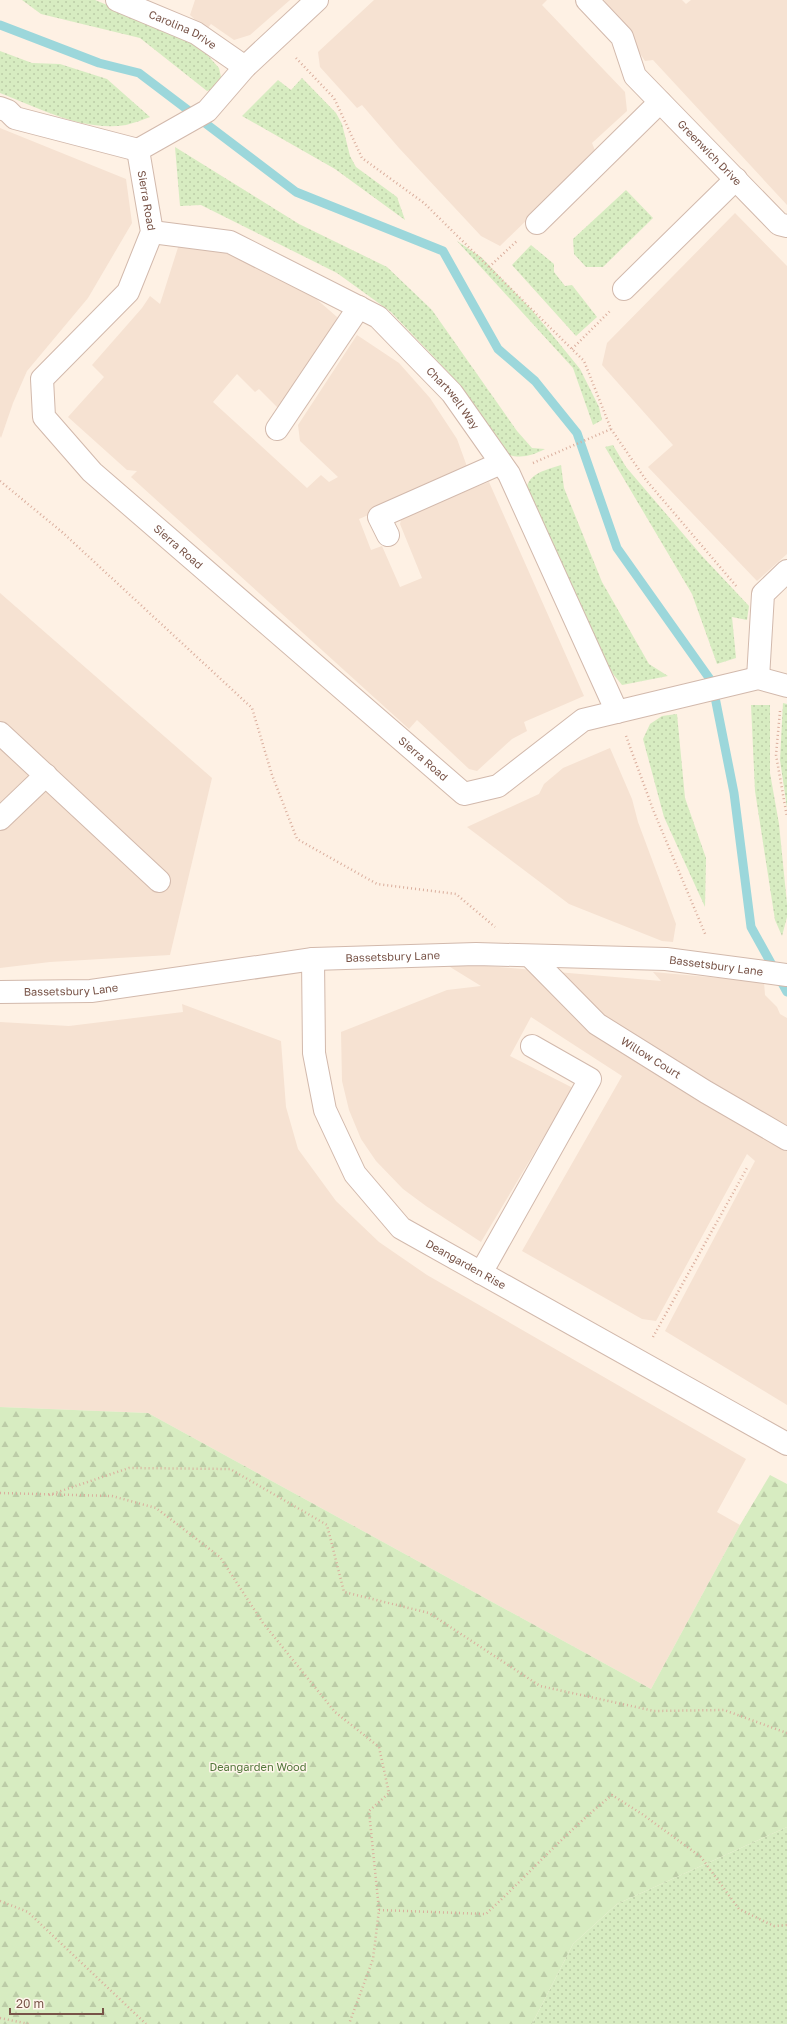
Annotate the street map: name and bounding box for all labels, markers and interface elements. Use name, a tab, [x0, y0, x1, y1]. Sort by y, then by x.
street label: Carolina Drive	[147, 7, 219, 51]
street label: Greenwich Drive	[675, 117, 745, 188]
street label: Sierra Road	[136, 169, 159, 232]
street label: Chartwell Way	[424, 364, 482, 431]
street label: Sierra Road	[151, 521, 206, 571]
street label: Sierra Road	[396, 734, 451, 783]
street label: Bassetsbury Lane	[345, 948, 440, 964]
street label: Bassetsbury Lane	[668, 952, 764, 978]
street label: Bassetsbury Lane	[24, 980, 119, 998]
street label: Willow Court	[619, 1034, 684, 1081]
street label: Deangarden Rise	[424, 1236, 508, 1291]
park label: Deangarden Wood	[210, 1760, 306, 1773]
scale bar	[10, 1990, 103, 2016]
text: 20 m	[16, 1996, 44, 2011]

